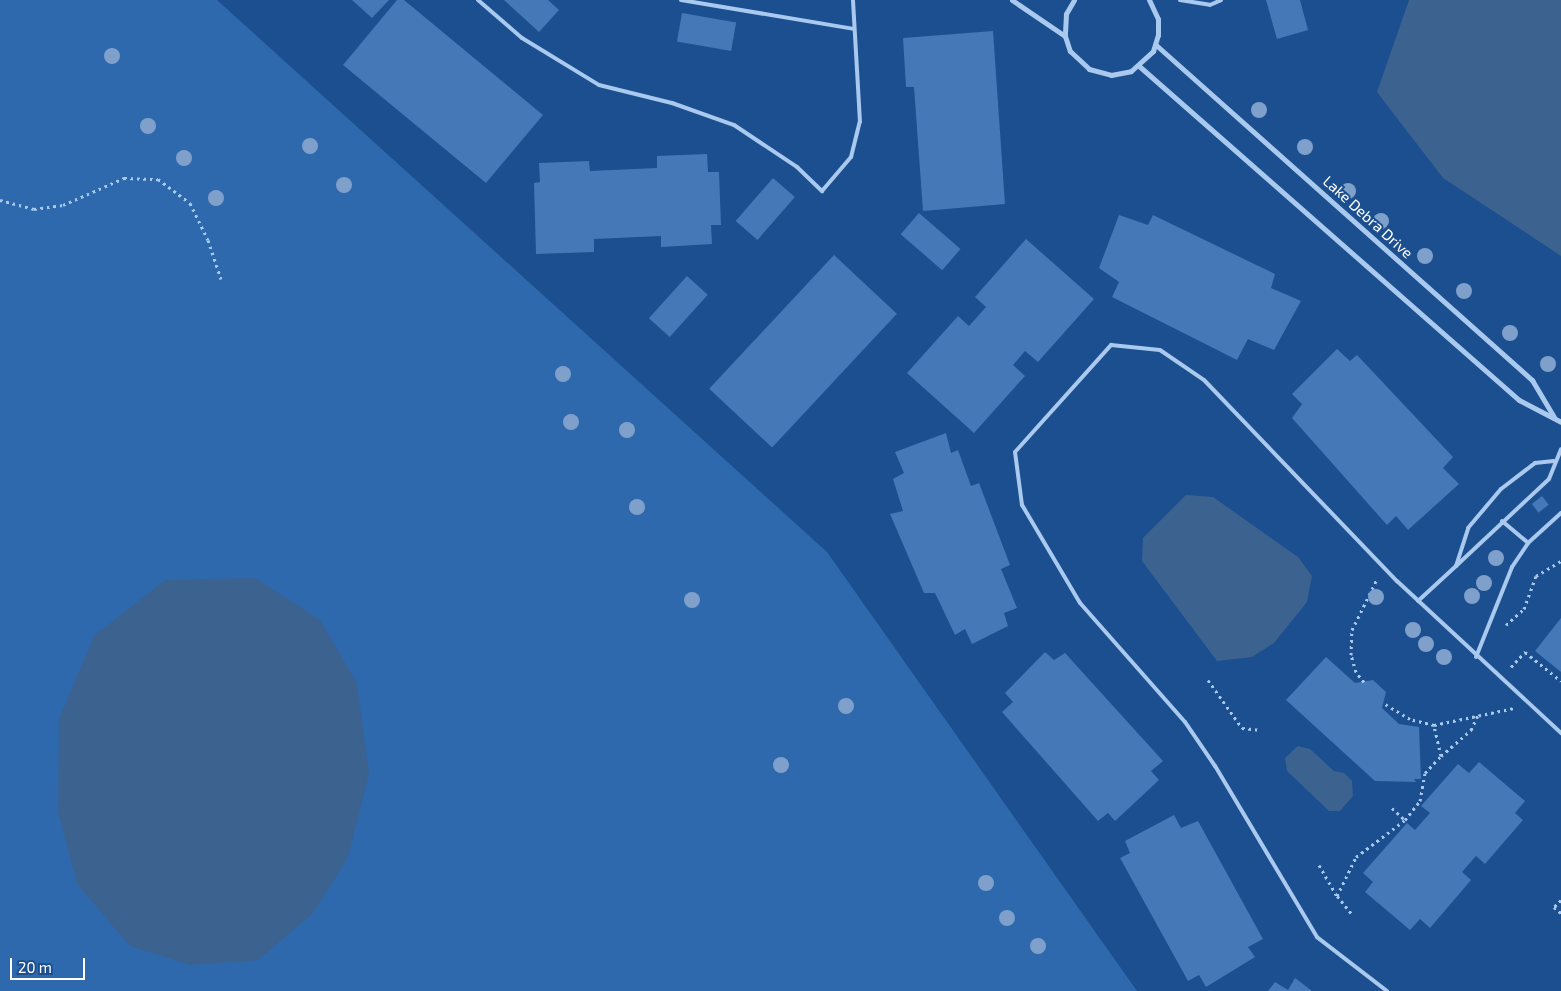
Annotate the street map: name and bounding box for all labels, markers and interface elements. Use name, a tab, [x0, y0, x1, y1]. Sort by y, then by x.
street label: Lake Debra Drive	[1319, 172, 1417, 262]
scale bar	[12, 948, 88, 980]
text: 20 m	[18, 958, 52, 976]

